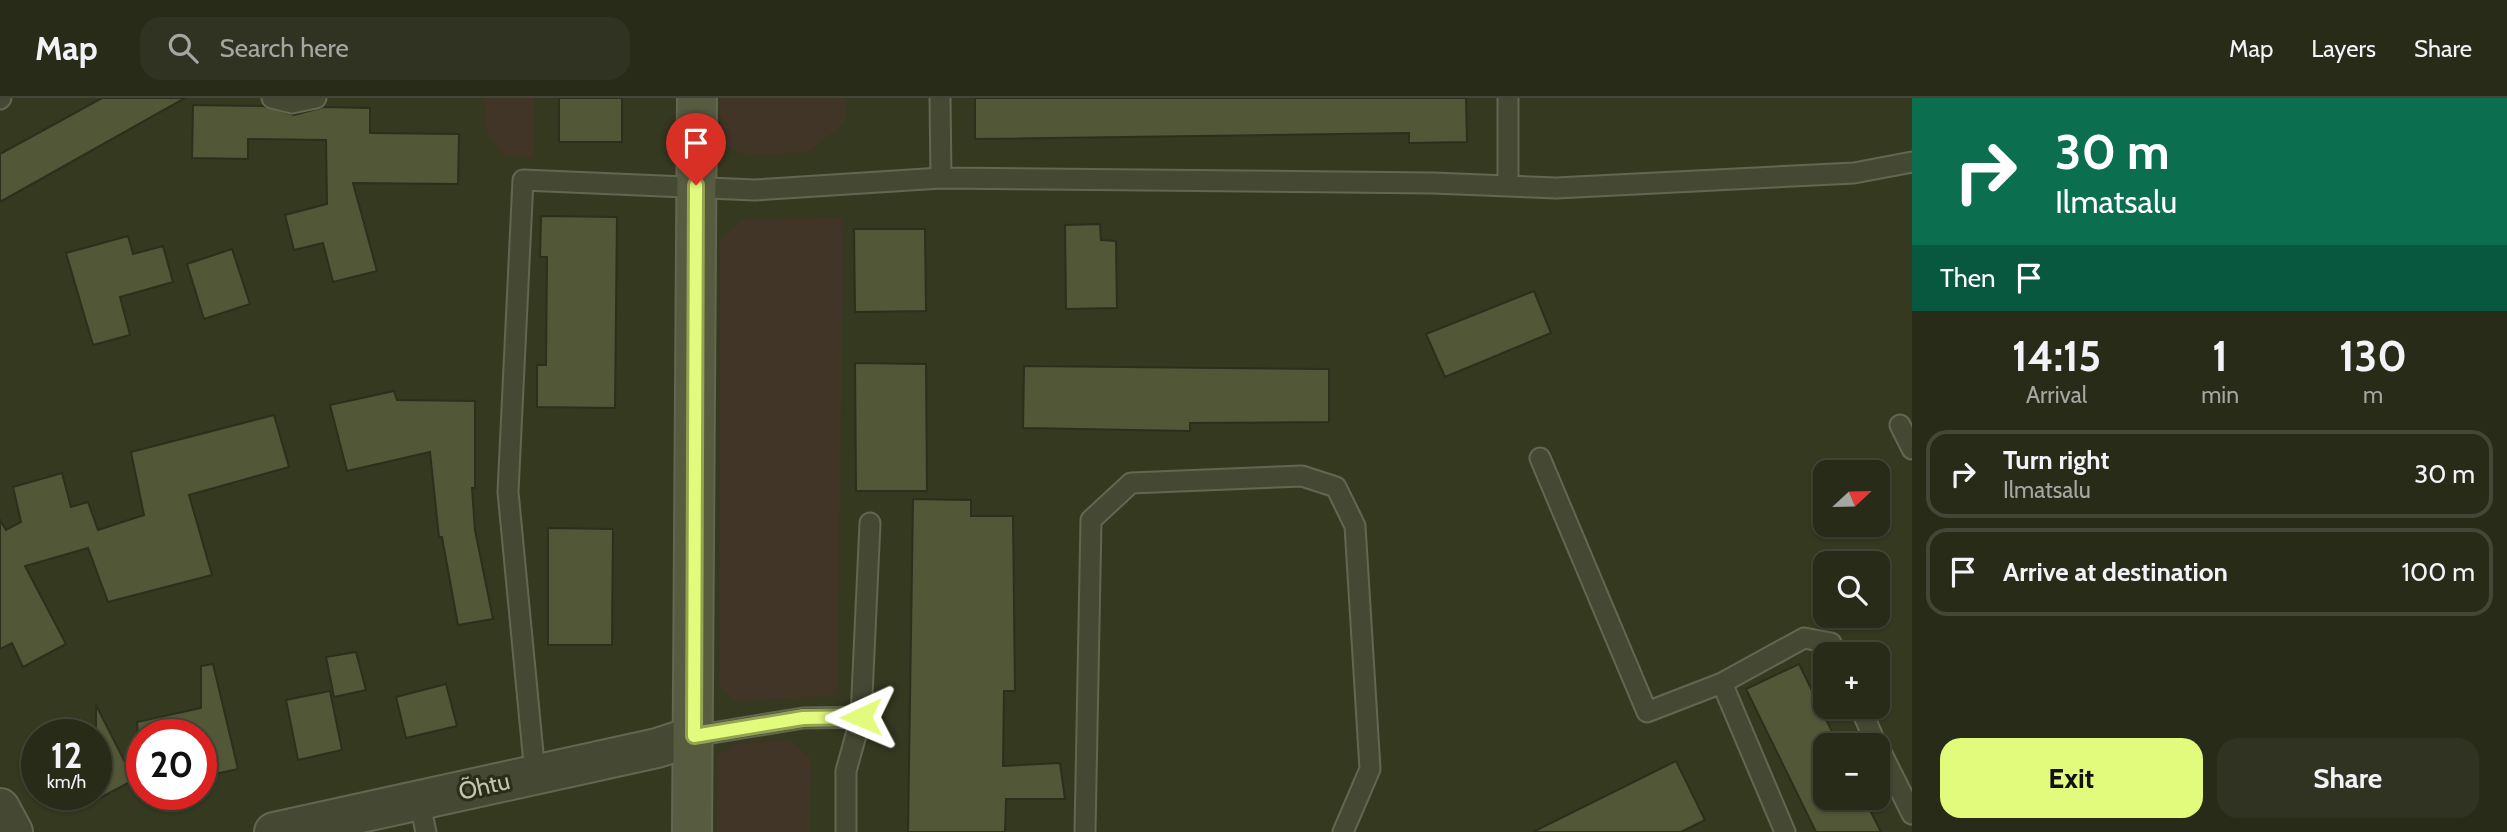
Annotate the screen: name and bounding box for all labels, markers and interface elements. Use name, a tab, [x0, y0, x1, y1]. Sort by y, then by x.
search box	[140, 17, 630, 80]
text: Map	[35, 28, 98, 68]
icon: search	[164, 29, 202, 67]
text: Search here	[220, 32, 349, 64]
text: Map	[2229, 34, 2273, 63]
text: Layers	[2311, 34, 2376, 63]
text: Share	[2414, 34, 2472, 63]
pin	[666, 113, 726, 185]
text: 30 m	[2055, 122, 2170, 181]
icon: arrive	[677, 124, 715, 162]
icon: right	[1940, 126, 2031, 217]
text: Ilmatsalu	[2055, 182, 2177, 221]
icon: arrive	[2010, 259, 2048, 297]
text: Then	[1940, 262, 1996, 294]
text: 14:15	[2012, 330, 2101, 382]
text: 1	[2212, 330, 2228, 382]
text: 130	[2339, 330, 2407, 382]
text: Arrival	[2026, 381, 2087, 409]
text: min	[2201, 381, 2239, 409]
text: m	[2363, 381, 2383, 409]
text: Turn right	[2003, 444, 2109, 476]
icon: right	[1944, 455, 1982, 493]
text: 30 m	[2414, 458, 2475, 490]
north arrow	[1813, 460, 1890, 537]
map controls	[1813, 460, 1890, 810]
text: Ilmatsalu	[2003, 476, 2091, 504]
button: search	[1813, 551, 1890, 628]
icon: arrive	[1944, 553, 1982, 591]
text: Arrive at destination	[2003, 556, 2228, 588]
text: 100 m	[2402, 556, 2475, 588]
button: +	[1813, 642, 1890, 719]
position arrow	[824, 680, 898, 754]
speed limit sign: 20	[126, 719, 217, 810]
button: −	[1813, 733, 1890, 810]
text: 12	[51, 734, 82, 777]
button: Exit	[1940, 738, 2203, 818]
button: Share	[2217, 738, 2479, 818]
street label: Õhtu	[455, 766, 513, 806]
text: km/h	[47, 771, 86, 793]

